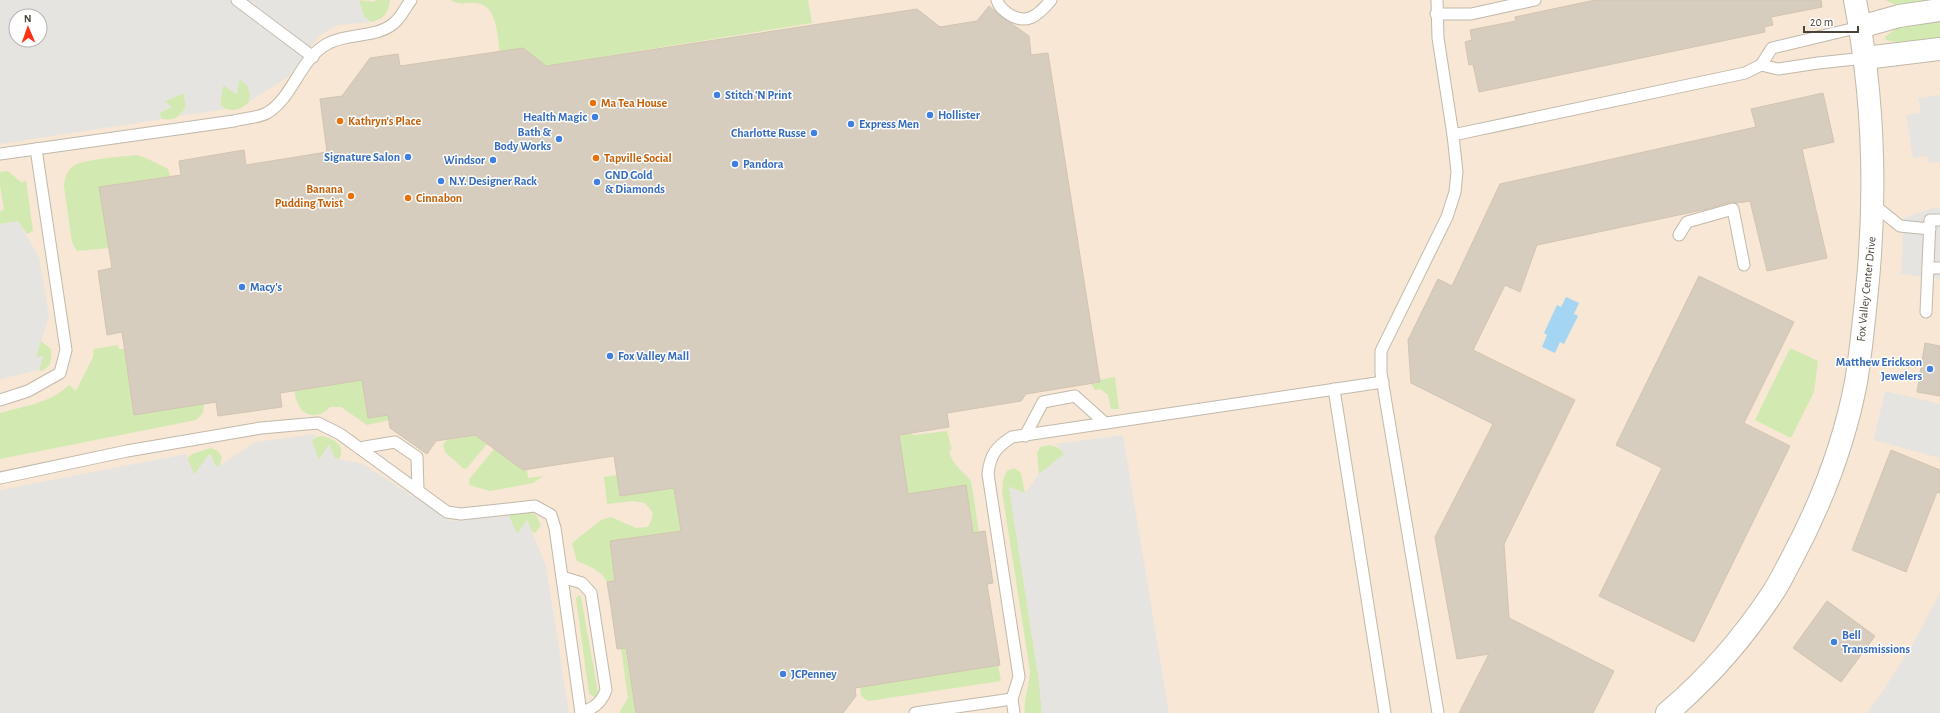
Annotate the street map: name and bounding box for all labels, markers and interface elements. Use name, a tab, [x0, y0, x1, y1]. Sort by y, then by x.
north arrow	[8, 8, 48, 48]
scale bar	[1804, 8, 1858, 34]
text: N	[24, 13, 32, 24]
text: 20 m	[1810, 16, 1833, 28]
place label: Stitch 'N Print	[725, 89, 792, 101]
marker: Stitch 'N Print	[712, 90, 722, 100]
place label: Ma Tea House	[601, 97, 667, 109]
marker: Ma Tea House	[588, 98, 598, 108]
place label: Hollister	[938, 109, 981, 121]
marker: Hollister	[925, 110, 935, 120]
place label: Health Magic	[523, 111, 587, 123]
marker: Health Magic	[590, 112, 600, 122]
place label: Kathryn's Place	[348, 115, 421, 128]
marker: Kathryn's Place	[335, 116, 345, 126]
place label: Express Men	[859, 118, 919, 130]
marker: Express Men	[846, 119, 856, 129]
place label: Bath & Body Works	[494, 126, 551, 153]
place label: Charlotte Russe	[731, 127, 806, 139]
marker: Charlotte Russe	[809, 128, 819, 138]
marker: Bath & Body Works	[554, 134, 564, 144]
place label: Signature Salon	[324, 151, 400, 163]
marker: Signature Salon	[403, 152, 413, 162]
place label: Tapville Social	[604, 152, 672, 164]
marker: Tapville Social	[591, 153, 601, 163]
place label: Windsor	[444, 154, 486, 166]
marker: Windsor	[488, 155, 498, 165]
place label: Pandora	[743, 158, 784, 170]
marker: Pandora	[730, 159, 740, 169]
place label: GND Gold & Diamonds	[605, 169, 665, 195]
place label: N.Y. Designer Rack	[449, 175, 537, 187]
marker: N.Y. Designer Rack	[436, 176, 446, 186]
marker: GND Gold & Diamonds	[592, 177, 602, 187]
place label: Banana Pudding Twist	[275, 183, 343, 209]
marker: Banana Pudding Twist	[346, 191, 356, 201]
place label: Cinnabon	[416, 192, 462, 204]
marker: Cinnabon	[403, 193, 413, 203]
street label: Fox Valley Center Drive	[1855, 236, 1878, 342]
place label: Macy's	[250, 281, 283, 294]
marker: Macy's	[237, 282, 247, 292]
place label: Fox Valley Mall	[618, 350, 689, 363]
marker: Fox Valley Mall	[605, 351, 615, 361]
place label: Matthew Erickson Jewelers	[1836, 356, 1922, 382]
marker: Matthew Erickson Jewelers	[1925, 364, 1935, 374]
place label: Bell Transmissions	[1842, 629, 1910, 655]
marker: Bell Transmissions	[1829, 637, 1839, 647]
place label: JCPenney	[791, 668, 837, 681]
marker: JCPenney	[778, 669, 788, 679]

